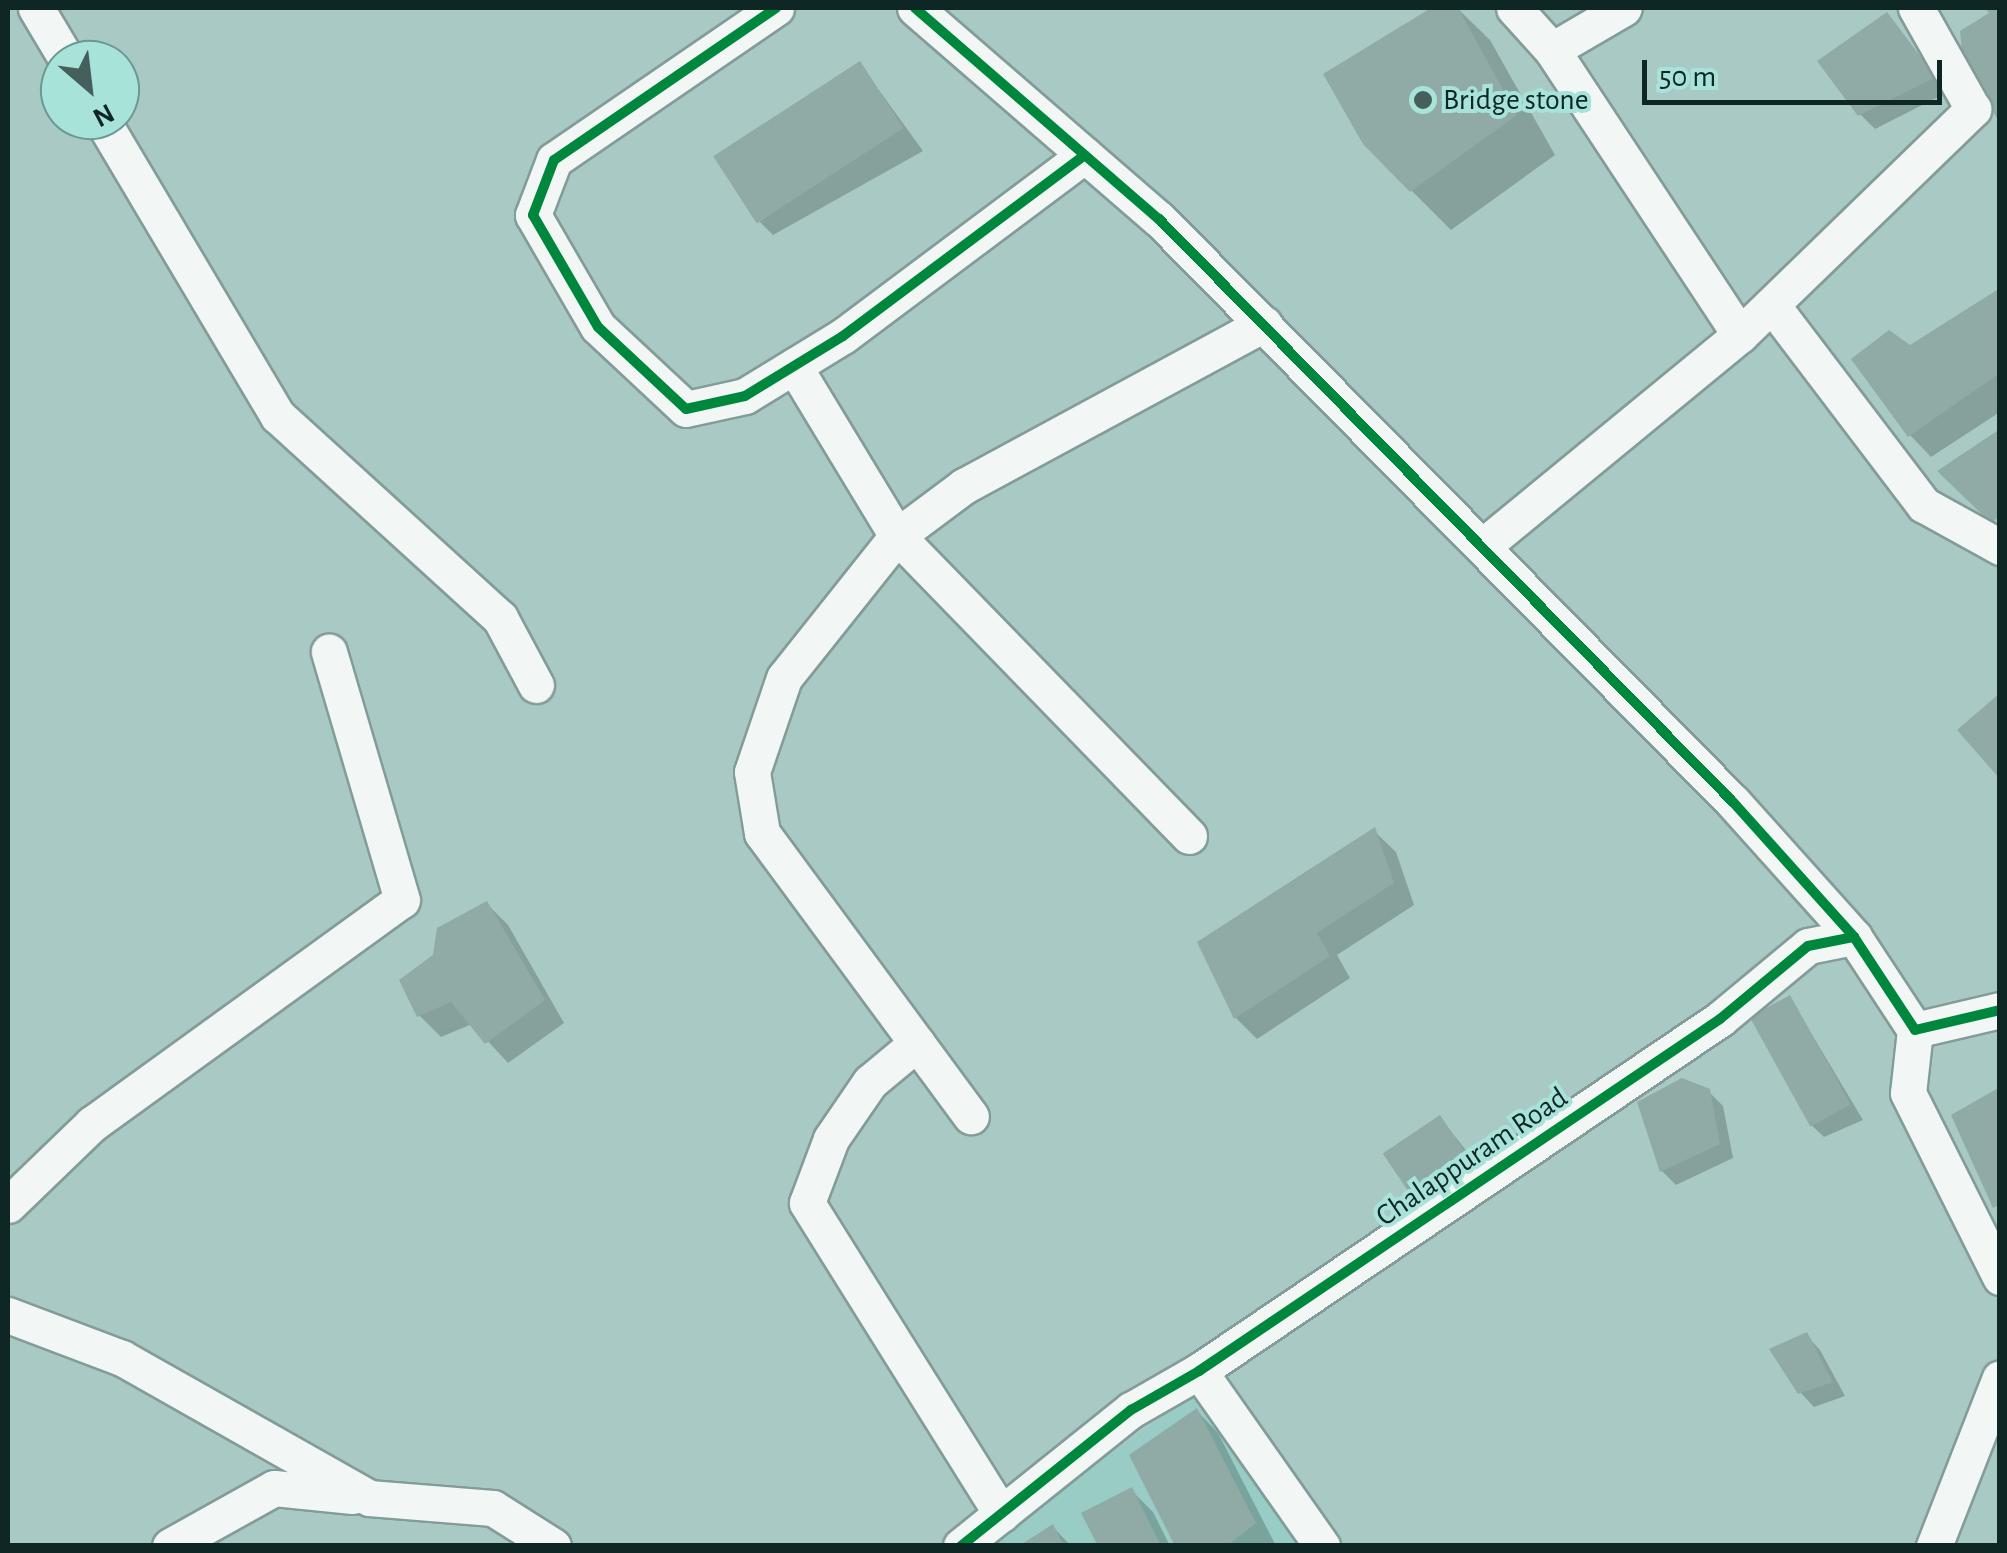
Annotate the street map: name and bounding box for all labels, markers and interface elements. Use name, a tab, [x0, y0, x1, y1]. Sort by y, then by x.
north arrow	[40, 40, 140, 140]
scale bar	[1647, 40, 1947, 102]
text: 50 m	[1659, 62, 1716, 92]
place label: Bridge stone	[1443, 82, 1589, 118]
marker: Bridge stone	[1412, 89, 1434, 111]
text: N	[88, 98, 118, 132]
street label: Chalappuram Road	[1369, 1080, 1575, 1234]

